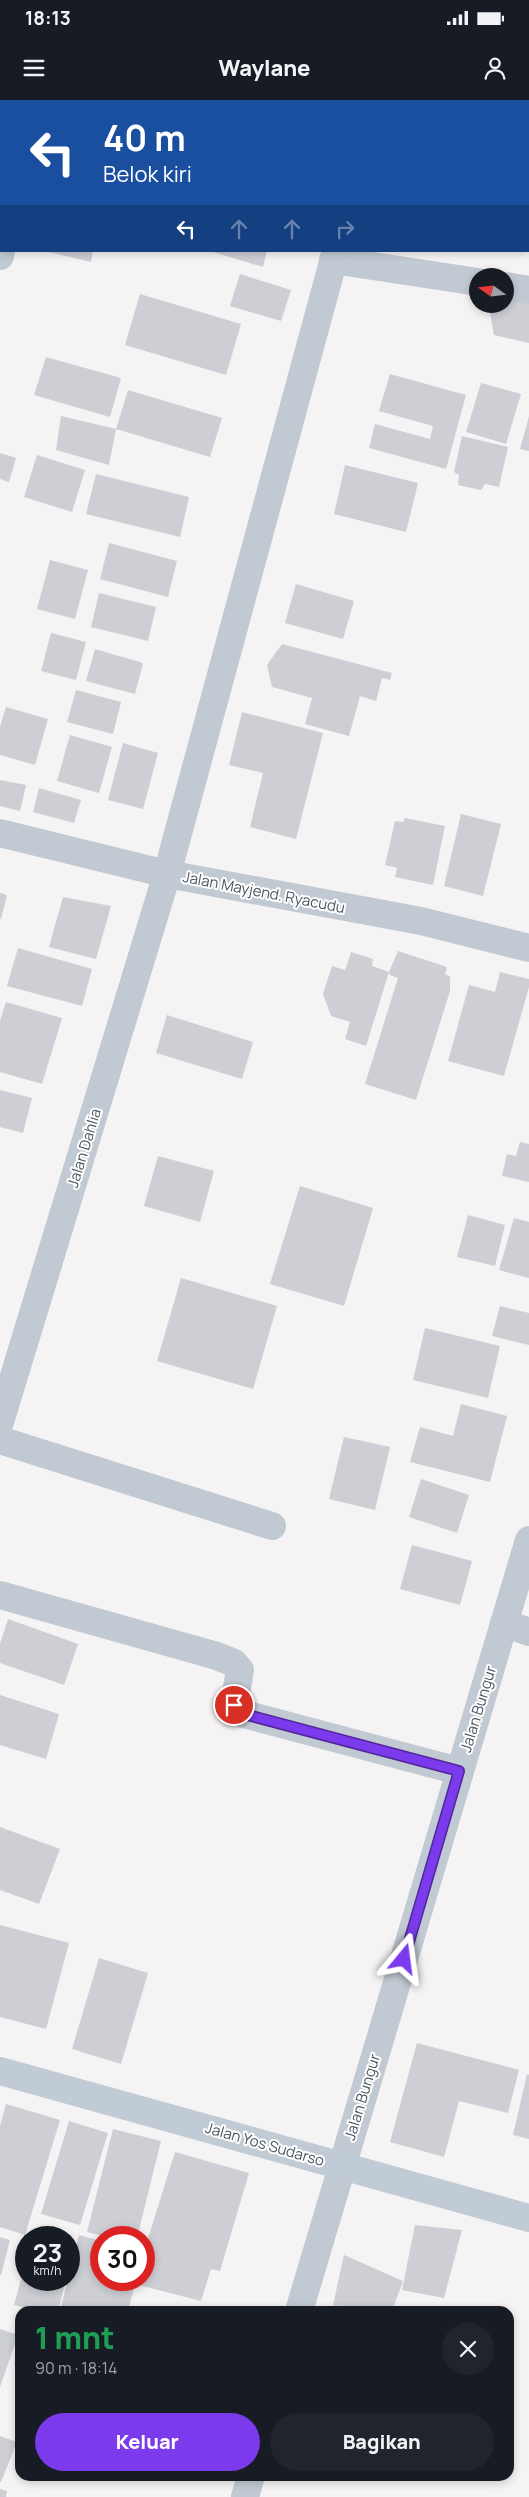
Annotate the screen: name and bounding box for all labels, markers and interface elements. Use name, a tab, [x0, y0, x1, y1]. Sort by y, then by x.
text: 18:13	[25, 5, 71, 31]
text: Waylane	[219, 53, 310, 83]
icon: menu	[20, 54, 48, 82]
icon: person	[481, 54, 509, 82]
text: 40 m	[103, 114, 186, 162]
icon: left	[20, 120, 85, 185]
text: Belok kiri	[103, 159, 192, 189]
icon: left	[172, 215, 200, 243]
icon: ahead	[225, 215, 253, 243]
icon: ahead	[278, 215, 306, 243]
icon: right	[331, 215, 359, 243]
north arrow	[469, 268, 514, 312]
map controls	[469, 268, 514, 313]
street label: Jalan Mayjend. Ryacudu	[181, 866, 347, 918]
street label: Jalan Dahlia	[62, 1106, 106, 1190]
street label: Jalan Bungur	[455, 1663, 501, 1755]
pin	[213, 1684, 255, 1726]
icon: arrive	[220, 1691, 248, 1719]
position arrow	[377, 1932, 429, 1984]
street label: Jalan Bungur	[339, 2051, 385, 2143]
street label: Jalan Yos Sudarso	[203, 2117, 327, 2171]
speed limit sign: 30	[90, 2226, 155, 2291]
text: 23	[33, 2235, 62, 2270]
text: km/h	[34, 2262, 61, 2279]
text: 1 mnt	[35, 2317, 115, 2358]
button: close	[442, 2323, 494, 2375]
text: 90 m · 18:14	[35, 2357, 117, 2379]
button: Keluar	[35, 2413, 260, 2471]
button: Bagikan	[270, 2413, 494, 2471]

